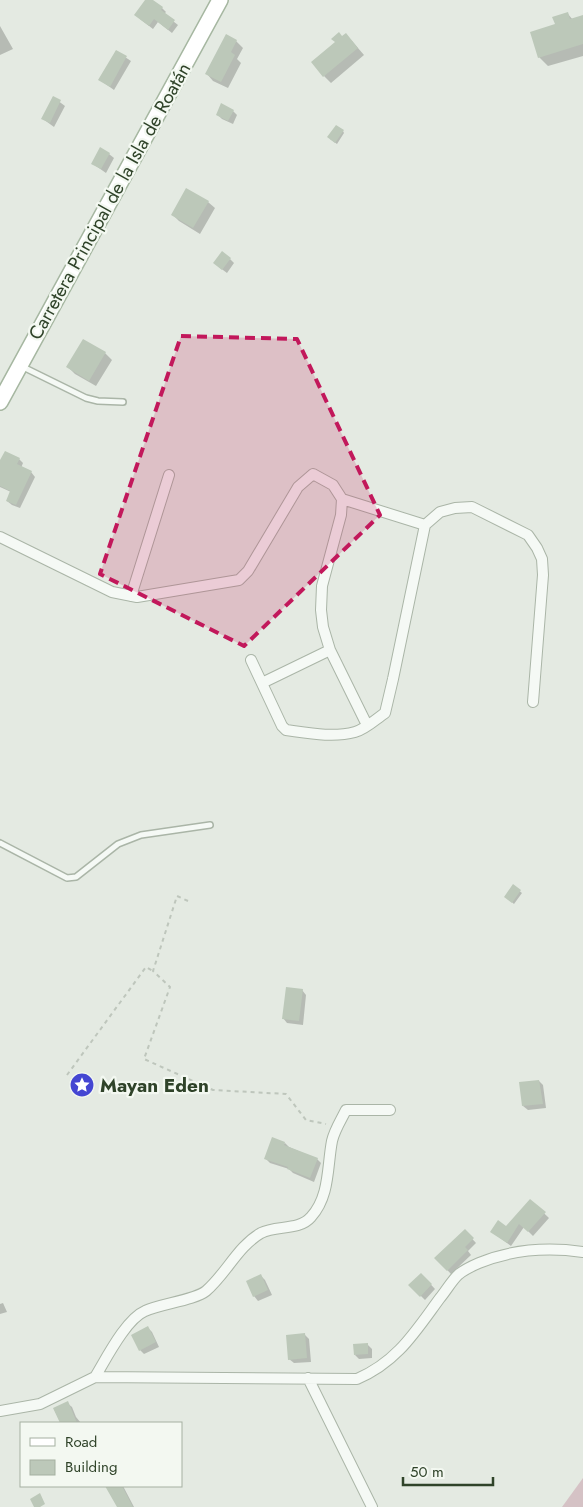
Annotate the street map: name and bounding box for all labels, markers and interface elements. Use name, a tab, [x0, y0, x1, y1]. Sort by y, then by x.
street label: Carretera Principal de la Isla de Roatán	[22, 58, 197, 345]
place icon: Mayan Eden	[69, 1072, 95, 1098]
place label: Mayan Eden	[100, 1072, 209, 1099]
legend	[20, 1422, 182, 1487]
text: Road	[65, 1431, 97, 1453]
scale bar	[403, 1454, 493, 1486]
text: Building	[65, 1456, 117, 1478]
text: 50 m	[410, 1461, 444, 1483]

